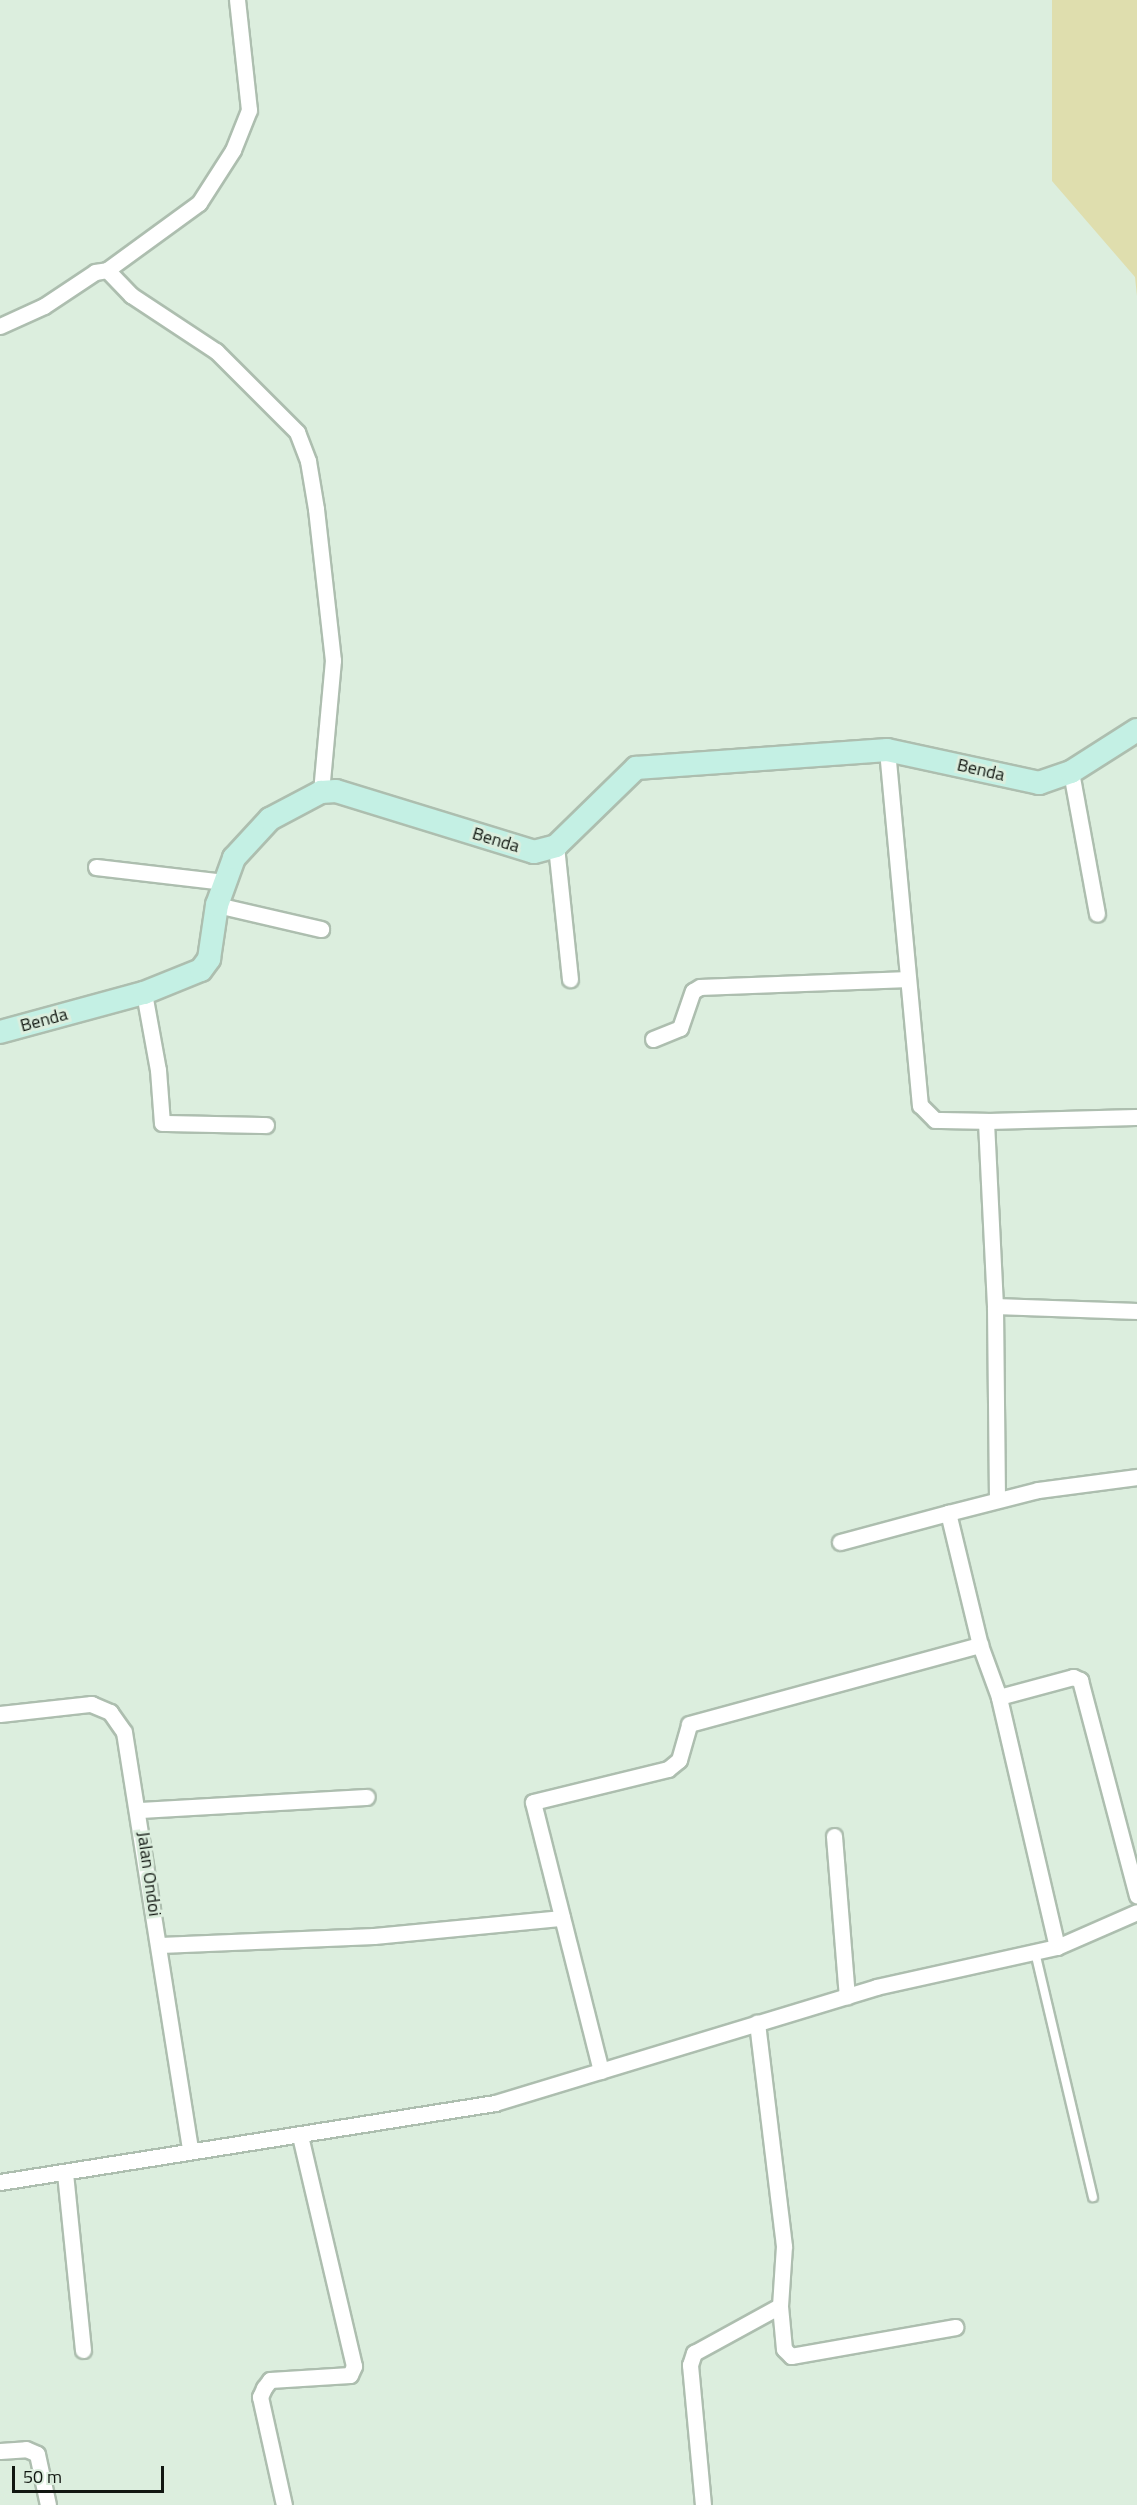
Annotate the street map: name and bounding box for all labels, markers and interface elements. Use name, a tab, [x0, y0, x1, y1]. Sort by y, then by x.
street label: Benda	[955, 754, 1007, 786]
street label: Benda	[470, 823, 522, 857]
street label: Benda	[18, 1003, 70, 1037]
street label: Jalan Ondoi	[132, 1830, 166, 1918]
scale bar	[15, 2454, 166, 2492]
text: 50 m	[23, 2463, 62, 2490]

